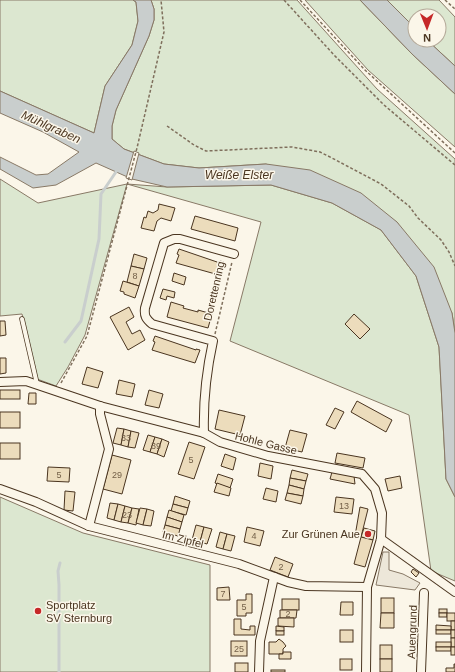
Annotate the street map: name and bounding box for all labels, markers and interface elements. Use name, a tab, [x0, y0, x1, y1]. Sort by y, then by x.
north arrow	[407, 8, 447, 48]
text: N	[423, 32, 431, 44]
water label: Mühlgraben	[19, 108, 83, 146]
water label: Weiße Elster	[205, 168, 274, 182]
street label: Dorettenring	[201, 260, 227, 322]
house number: 8	[132, 271, 138, 281]
street label: Hohle Gasse	[234, 429, 298, 457]
house number: 33	[121, 433, 131, 443]
house number: 39	[151, 441, 161, 451]
house number: 5	[188, 455, 194, 465]
house number: 5	[56, 470, 62, 480]
house number: 29	[112, 470, 122, 480]
house number: 13	[339, 501, 349, 511]
house number: 23	[122, 510, 132, 520]
street label: Im Zipfel	[161, 528, 205, 550]
place label: Zur Grünen Aue	[282, 528, 360, 540]
marker: Zur Grünen Aue	[363, 529, 373, 539]
house number: 4	[251, 531, 257, 541]
house number: 2	[278, 562, 284, 572]
house number: 7	[220, 589, 226, 599]
place label: Sportplatz SV Sternburg	[46, 599, 112, 624]
house number: 5	[241, 602, 247, 612]
street label: Auengrund	[405, 605, 419, 659]
marker: Sportplatz SV Sternburg	[33, 606, 43, 616]
house number: 2	[285, 609, 291, 619]
house number: 25	[234, 644, 244, 654]

